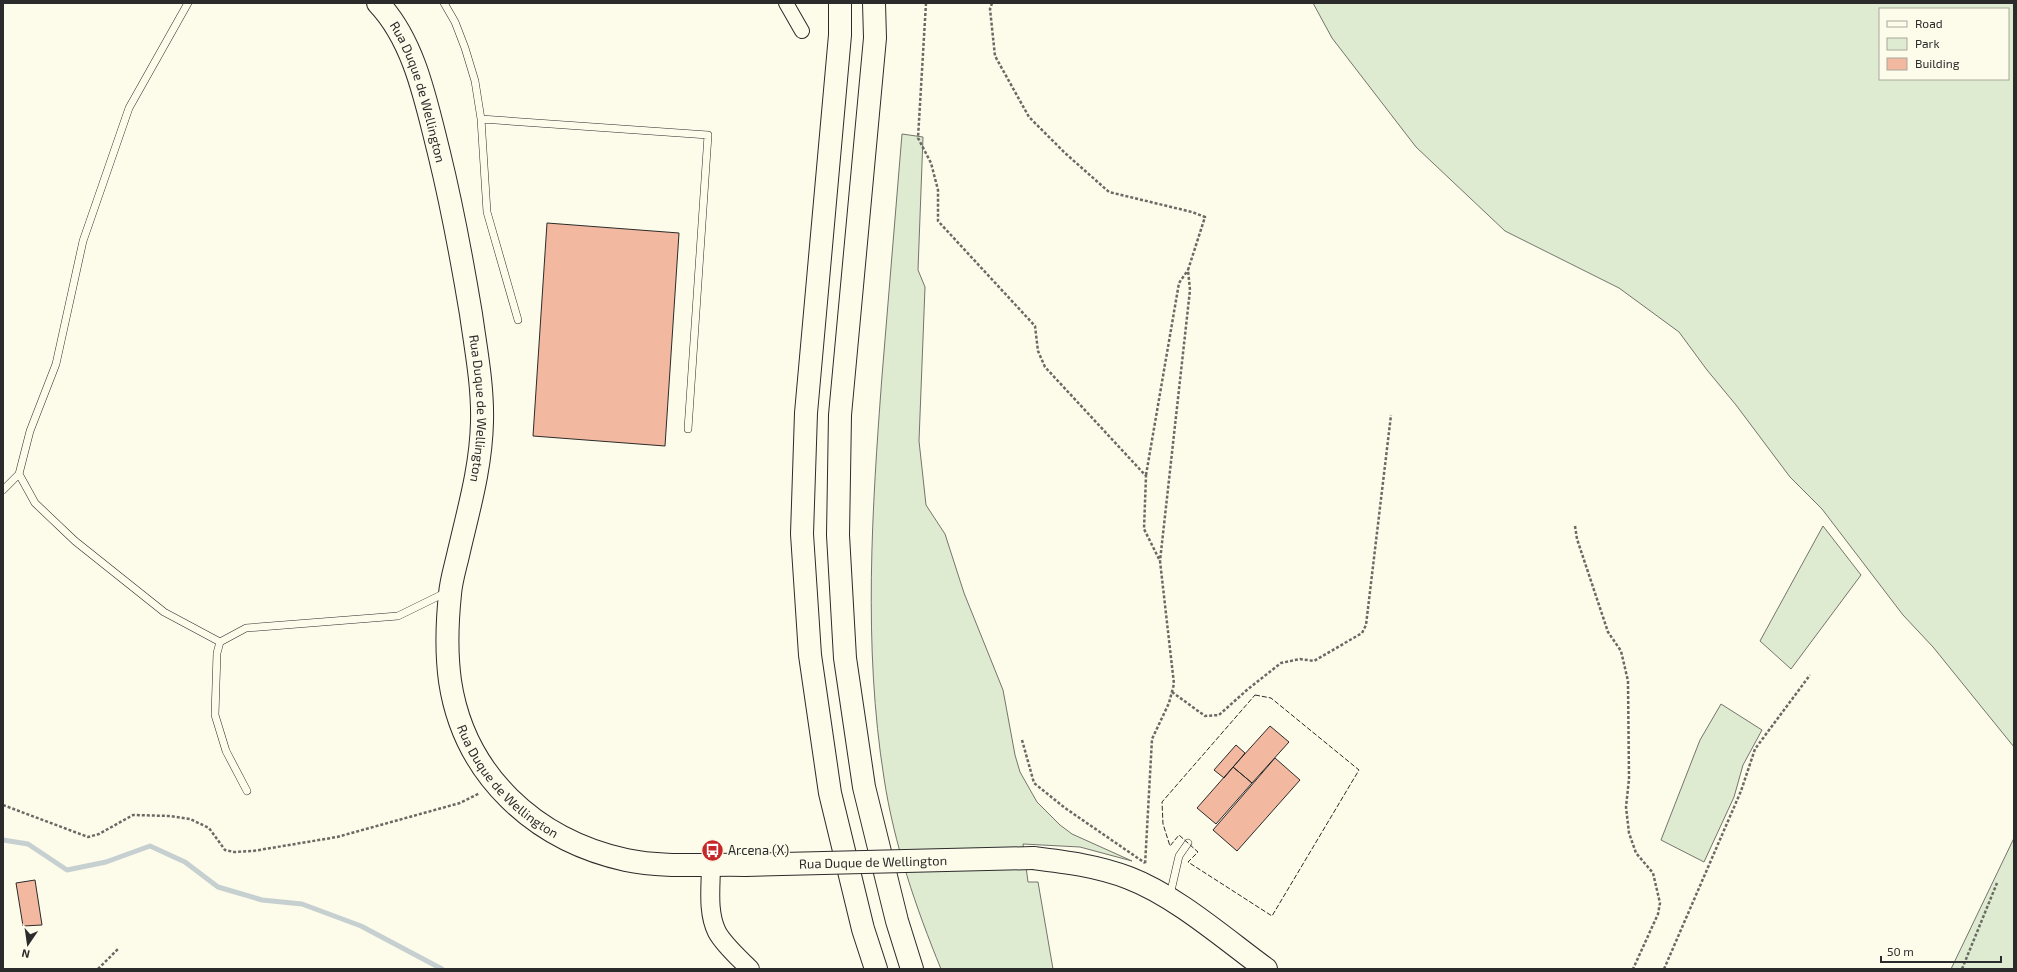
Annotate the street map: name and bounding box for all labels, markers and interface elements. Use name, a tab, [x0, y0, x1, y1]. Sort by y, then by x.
legend	[1879, 8, 2009, 80]
text: Road	[1915, 16, 1943, 30]
street label: Rua Duque de Wellington	[387, 18, 449, 164]
text: Park	[1915, 36, 1940, 50]
text: Building	[1915, 56, 1960, 70]
street label: Rua Duque de Wellington	[466, 334, 490, 484]
street label: Rua Duque de Wellington	[454, 722, 561, 841]
bus stop icon: Arcena (X)	[699, 837, 725, 863]
place label: Arcena (X)	[728, 842, 789, 858]
street label: Rua Duque de Wellington	[799, 852, 947, 872]
north arrow	[8, 924, 48, 964]
scale bar	[1881, 938, 2001, 964]
text: 50 m	[1887, 944, 1914, 958]
text: N	[20, 947, 31, 961]

